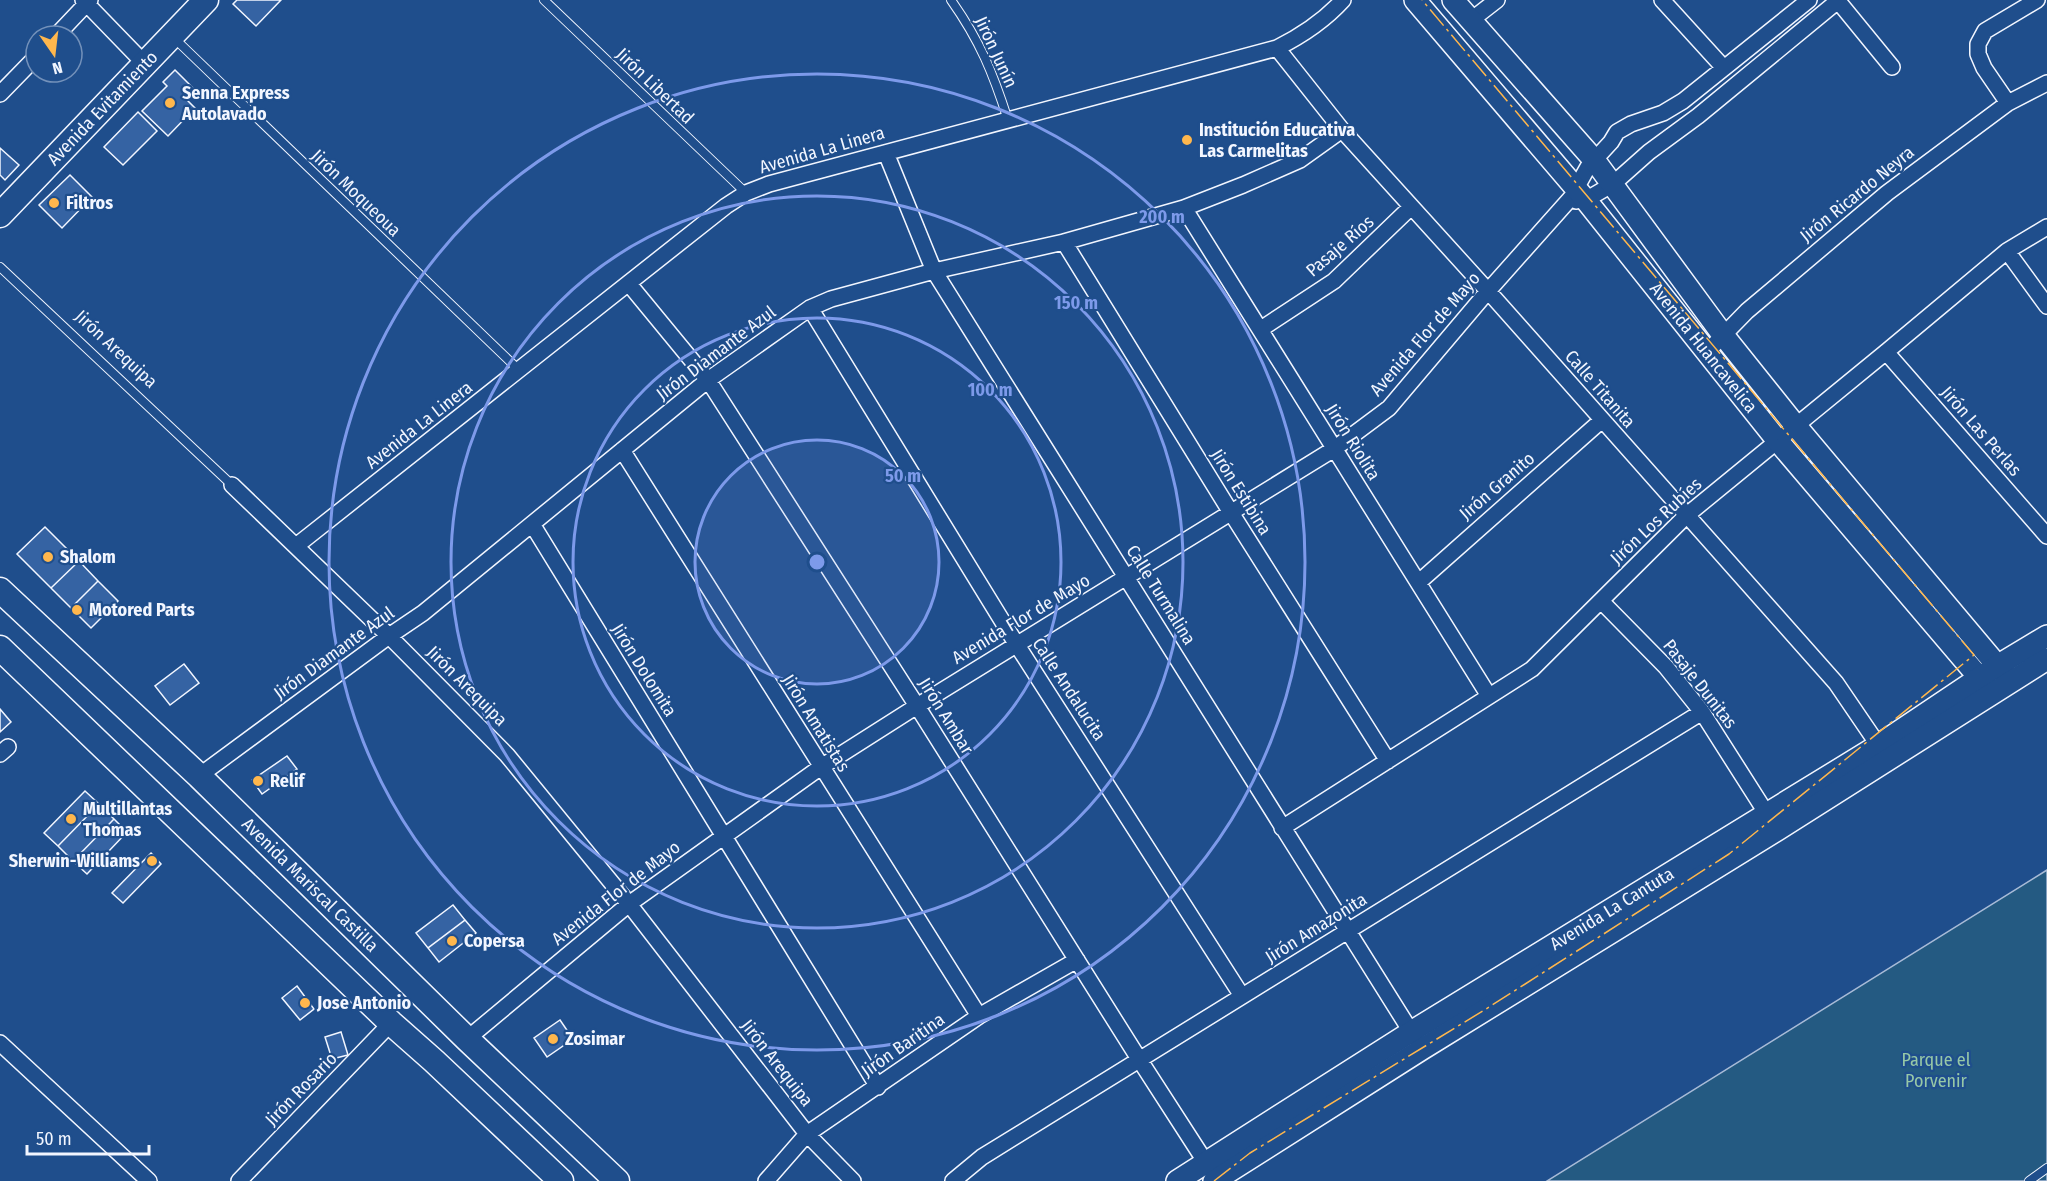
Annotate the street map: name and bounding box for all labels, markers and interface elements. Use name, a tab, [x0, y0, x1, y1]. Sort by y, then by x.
street label: Jirón Junín	[970, 13, 1022, 91]
north arrow	[24, 24, 84, 84]
street label: Jirón Libertad	[611, 43, 699, 129]
street label: Avenida Evitamiento	[42, 46, 162, 170]
text: N	[51, 58, 64, 78]
place label: Senna Express Autolavado	[181, 82, 290, 125]
marker: Senna Express Autolavado	[163, 96, 177, 110]
place label: Institución Educativa Las Carmelitas	[1199, 119, 1355, 162]
street label: Avenida La Linera	[757, 122, 887, 178]
marker: Institución Educativa Las Carmelitas	[1180, 133, 1194, 147]
street label: Jirón Ricardo Neyra	[1795, 141, 1919, 247]
street label: Jirón Moqueoua	[307, 145, 406, 241]
place label: Filtros	[66, 192, 113, 214]
marker: Filtros	[47, 196, 61, 210]
text: 200 m	[1138, 206, 1185, 228]
street label: Pasaje Ríos	[1302, 210, 1379, 281]
street label: Avenida Flor de Mayo	[1365, 268, 1485, 400]
street label: Avenida Huancavelica	[1645, 278, 1762, 418]
text: 150 m	[1054, 292, 1098, 314]
street label: Jirón Diamante Azul	[652, 301, 780, 405]
street label: Jirón Arequipa	[70, 305, 162, 393]
street label: Calle Titanita	[1560, 345, 1640, 433]
street label: Avenida La Linera	[361, 376, 477, 473]
text: 100 m	[968, 379, 1012, 401]
street label: Jirón Las Perlas	[1936, 382, 2026, 481]
street label: Jirón Riolita	[1321, 400, 1385, 484]
street label: Jirón Estibina	[1206, 445, 1276, 539]
street label: Jirón Granito	[1455, 447, 1539, 525]
text: 50 m	[885, 465, 921, 487]
street label: Jirón Los Rubíes	[1606, 473, 1707, 569]
street label: Calle Turmalina	[1122, 541, 1201, 649]
place label: Shalom	[60, 546, 116, 568]
marker: Shalom	[41, 550, 55, 564]
centre of rings	[807, 552, 827, 572]
street label: Avenida Flor de Mayo	[948, 569, 1094, 669]
place label: Motored Parts	[89, 599, 195, 621]
street label: Jirón Diamante Azul	[269, 602, 399, 704]
marker: Motored Parts	[70, 603, 84, 617]
street label: Jirón Dolomita	[607, 619, 681, 721]
street label: Calle Andalucita	[1028, 633, 1111, 745]
street label: Pasaje Dunitas	[1658, 635, 1742, 733]
street label: Jirón Arequipa	[422, 641, 512, 731]
street label: Jirón Amatistas	[777, 670, 855, 776]
street label: Jirón Ambar	[914, 674, 979, 759]
place label: Relif	[270, 770, 307, 792]
marker: Relif	[251, 774, 265, 788]
place label: Multillantas Thomas	[83, 798, 172, 841]
marker: Multillantas Thomas	[64, 812, 78, 826]
street label: Avenida Mariscal Castilla	[237, 813, 383, 957]
street label: Avenida Flor de Mayo	[547, 836, 685, 950]
place label: Sherwin-Williams	[9, 850, 140, 872]
marker: Sherwin-Williams	[145, 854, 159, 868]
street label: Avenida La Cantuta	[1546, 862, 1678, 955]
street label: Jirón Amazonita	[1261, 888, 1371, 968]
place label: Copersa	[464, 930, 525, 952]
marker: Copersa	[445, 934, 459, 948]
place label: Jose Antonio	[316, 992, 412, 1014]
marker: Jose Antonio	[298, 996, 312, 1010]
street label: Jirón Baritina	[857, 1008, 949, 1082]
street label: Jirón Arequipa	[736, 1015, 818, 1111]
place label: Zosimar	[565, 1028, 625, 1050]
marker: Zosimar	[546, 1032, 560, 1046]
street label: Jirón Rosario	[260, 1048, 342, 1130]
park label: Parque el Porvenir	[1902, 1049, 1971, 1092]
scale bar	[27, 1118, 148, 1156]
text: 50 m	[36, 1128, 72, 1150]

